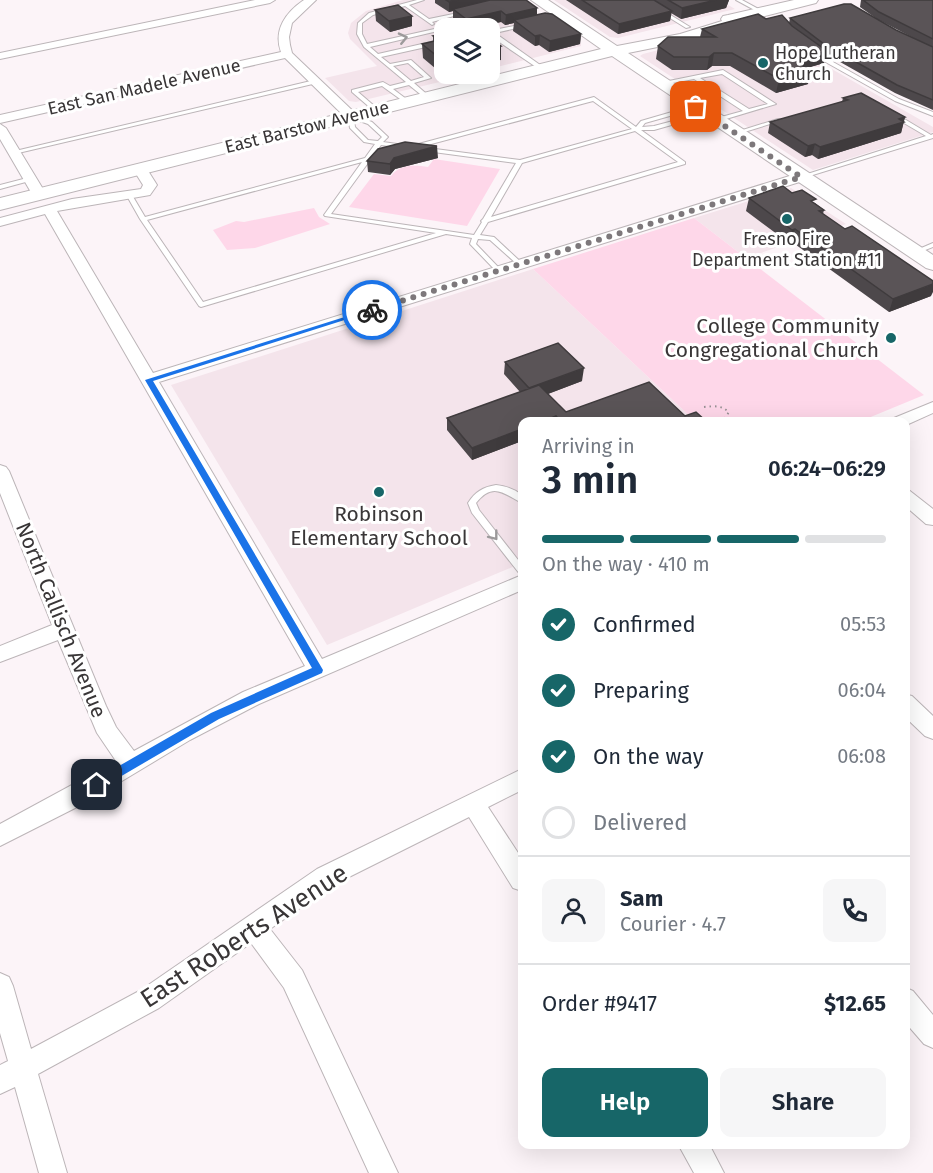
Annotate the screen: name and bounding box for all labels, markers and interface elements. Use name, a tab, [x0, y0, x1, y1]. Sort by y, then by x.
map controls	[434, 18, 500, 84]
button: layers	[434, 18, 500, 84]
one-way arrow	[397, 32, 407, 45]
place label: Hope Lutheran Church	[775, 42, 896, 85]
street label: East San Madele Avenue	[45, 54, 243, 120]
marker: Hope Lutheran Church	[756, 56, 770, 70]
pin	[670, 81, 721, 132]
icon: bag	[679, 90, 712, 123]
street label: East Barstow Avenue	[223, 96, 391, 158]
marker: Fresno Fire Department Station #11	[780, 212, 794, 226]
place label: Fresno Fire Department Station #11	[692, 228, 882, 271]
courier	[342, 280, 402, 340]
icon: bike	[356, 294, 389, 327]
place label: College Community Congregational Church	[664, 313, 880, 363]
marker: College Community Congregational Church	[884, 331, 898, 345]
text: Arriving in	[542, 434, 635, 458]
text: 06:24–06:29	[768, 455, 886, 482]
text: 3 min	[542, 457, 638, 503]
marker: Robinson Elementary School	[372, 485, 386, 499]
place label: Robinson Elementary School	[290, 501, 468, 551]
street label: North Callisch Avenue	[10, 518, 112, 722]
one-way arrow	[487, 529, 498, 540]
text: On the way · 410 m	[542, 552, 710, 576]
icon: check	[542, 608, 575, 641]
text: Confirmed	[593, 611, 696, 638]
text: 05:53	[840, 612, 886, 636]
icon: check	[542, 674, 575, 707]
text: Preparing	[593, 677, 689, 704]
text: 06:04	[838, 678, 886, 702]
icon: check	[542, 740, 575, 773]
text: On the way	[593, 743, 704, 770]
text: 06:08	[837, 744, 886, 768]
pin	[71, 759, 122, 810]
icon: home	[80, 768, 113, 801]
text: Delivered	[593, 809, 688, 836]
street label: East Roberts Avenue	[135, 857, 353, 1015]
button: person	[542, 879, 605, 942]
button: phone	[823, 879, 886, 942]
text: Sam	[620, 885, 663, 912]
text: Courier · 4.7	[620, 912, 726, 936]
text: Order #9417	[542, 990, 657, 1017]
text: $12.65	[824, 990, 886, 1017]
button: Help	[542, 1068, 708, 1137]
button: Share	[720, 1068, 886, 1137]

